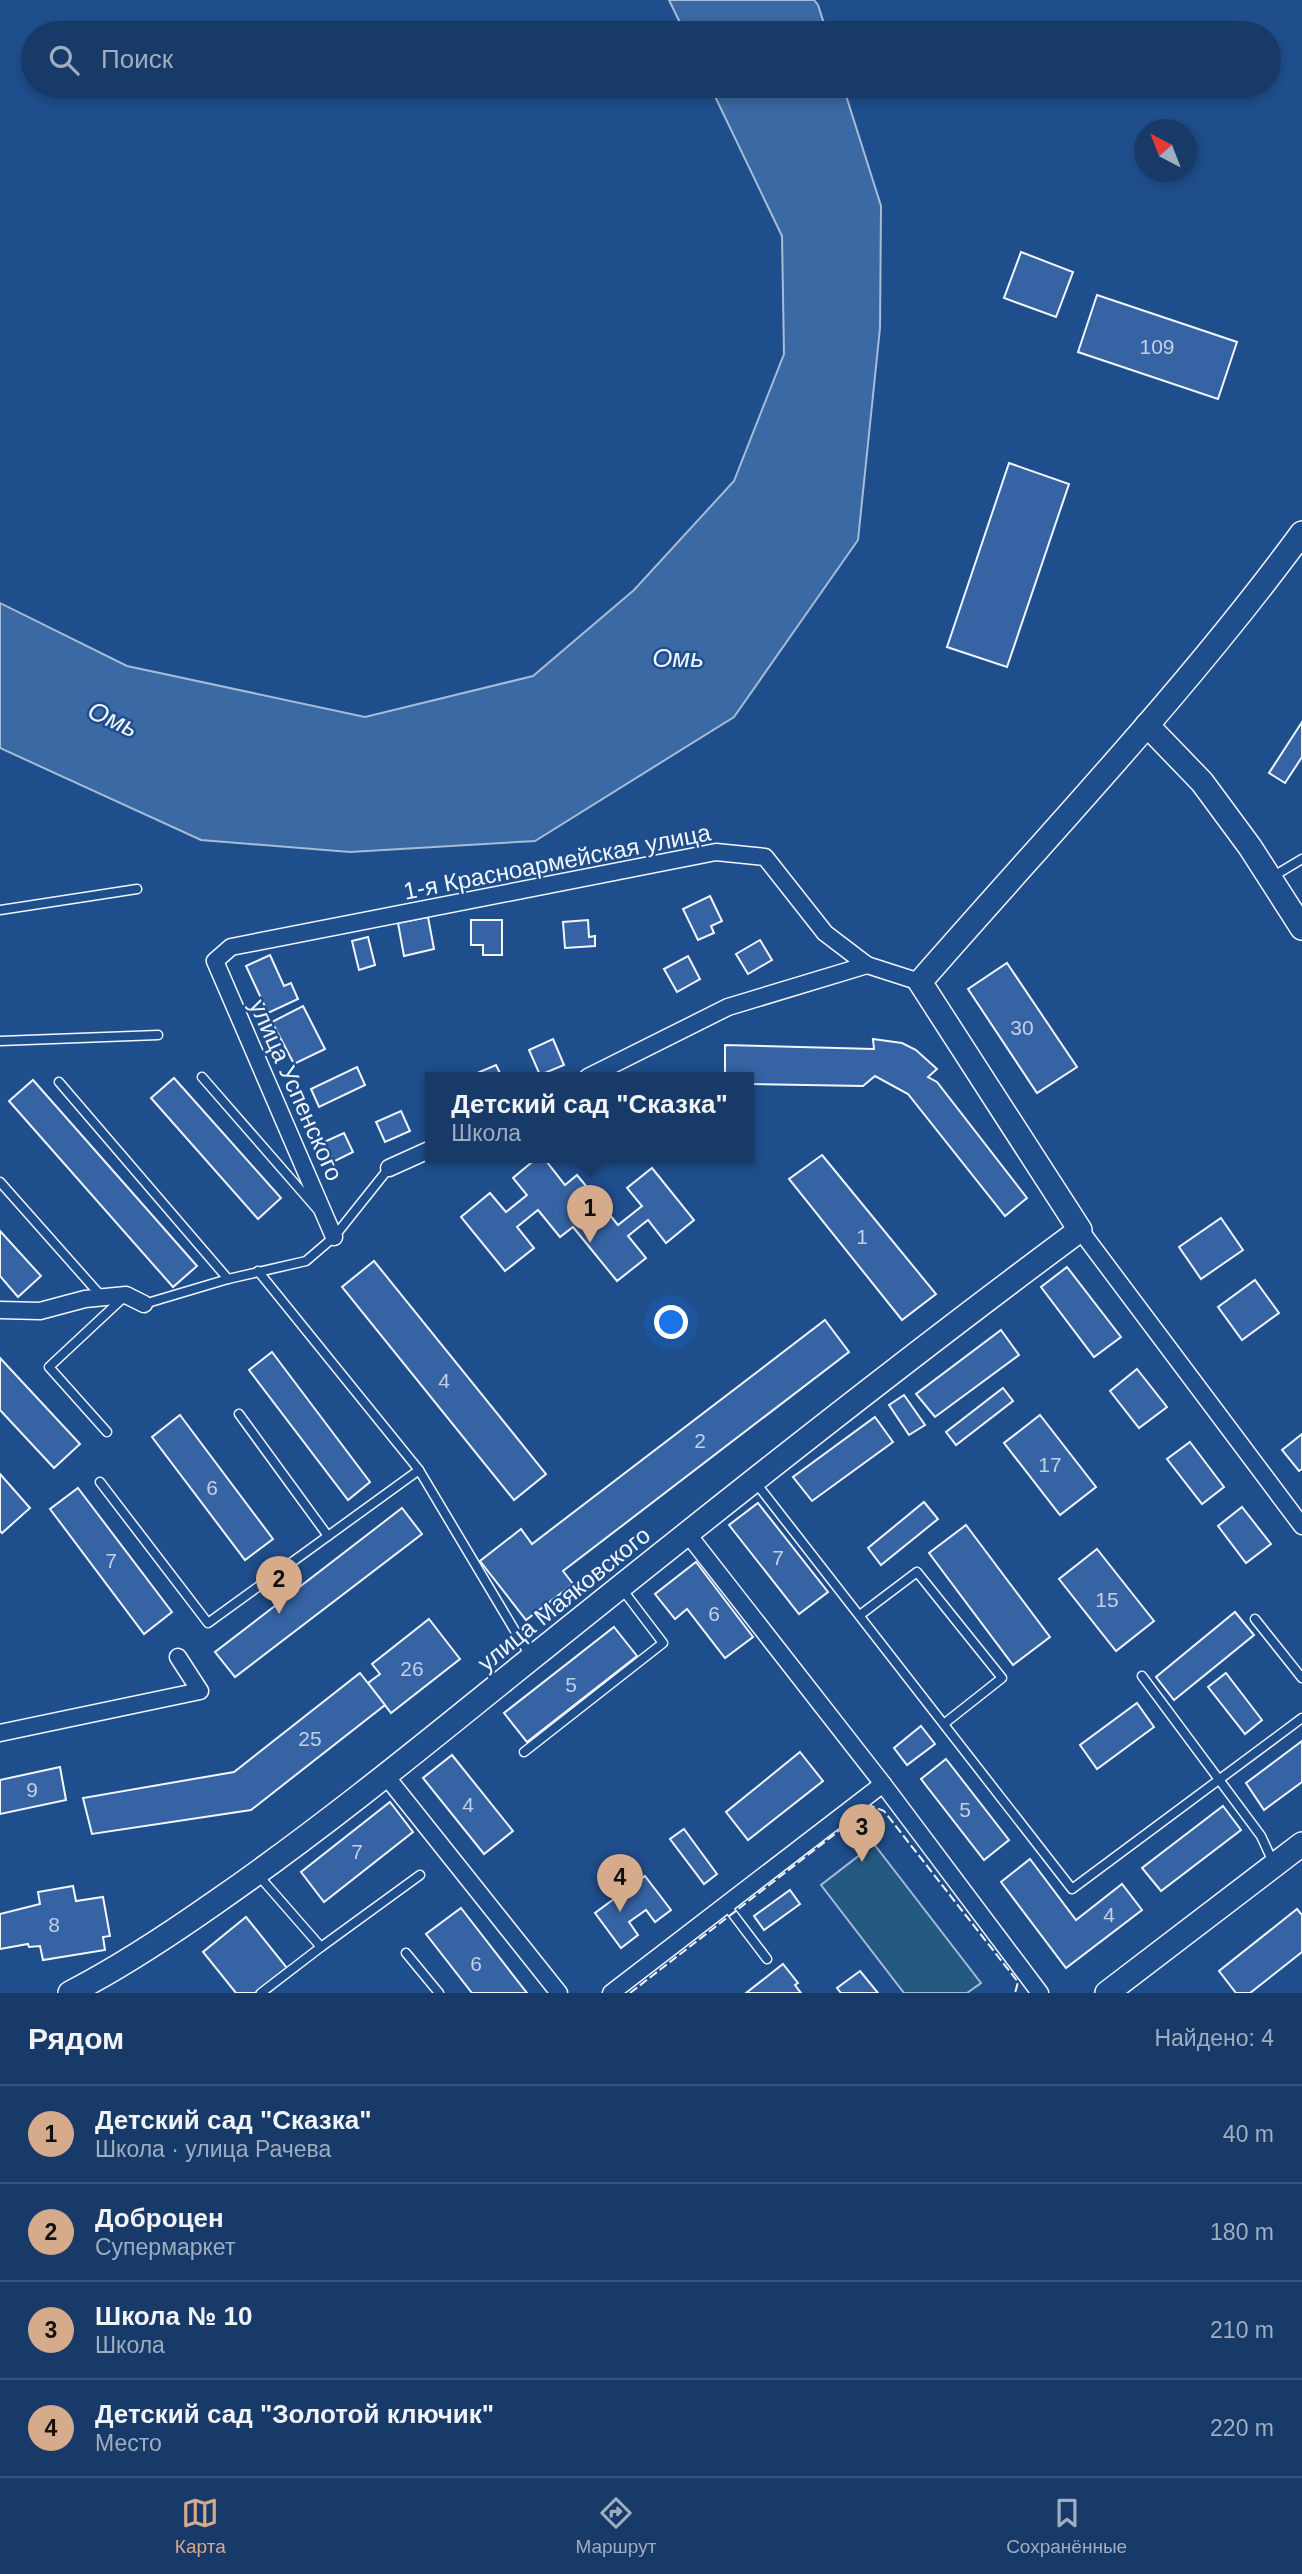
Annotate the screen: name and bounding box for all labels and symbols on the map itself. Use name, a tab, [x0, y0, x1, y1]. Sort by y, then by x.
north arrow	[1134, 119, 1197, 182]
house number: 109	[1139, 335, 1175, 358]
water label: Омь	[652, 643, 704, 673]
water label: Омь	[83, 695, 143, 743]
street label: 1-я Красноармейская улица	[401, 818, 713, 905]
street label: улица Успенского	[244, 995, 349, 1185]
house number: 30	[1010, 1016, 1034, 1039]
pin: 1	[567, 1185, 613, 1243]
house number: 1	[856, 1225, 868, 1248]
your location	[654, 1305, 688, 1339]
house number: 4	[438, 1369, 450, 1392]
house number: 2	[694, 1429, 706, 1452]
house number: 17	[1038, 1453, 1062, 1476]
house number: 6	[206, 1476, 218, 1499]
street label: улица Маяковского	[472, 1521, 655, 1676]
house number: 7	[772, 1546, 784, 1569]
house number: 7	[105, 1549, 117, 1572]
pin: 2	[256, 1556, 302, 1614]
house number: 15	[1095, 1588, 1119, 1611]
house number: 6	[708, 1602, 720, 1625]
house number: 26	[400, 1657, 424, 1680]
house number: 5	[565, 1673, 577, 1696]
house number: 25	[298, 1727, 322, 1750]
house number: 9	[26, 1778, 38, 1801]
house number: 4	[462, 1793, 474, 1816]
house number: 5	[959, 1798, 971, 1821]
pin: 3	[839, 1804, 885, 1862]
house number: 7	[351, 1840, 363, 1863]
pin: 4	[597, 1854, 643, 1912]
house number: 4	[1103, 1903, 1115, 1926]
house number: 8	[48, 1913, 60, 1936]
house number: 6	[470, 1952, 482, 1975]

